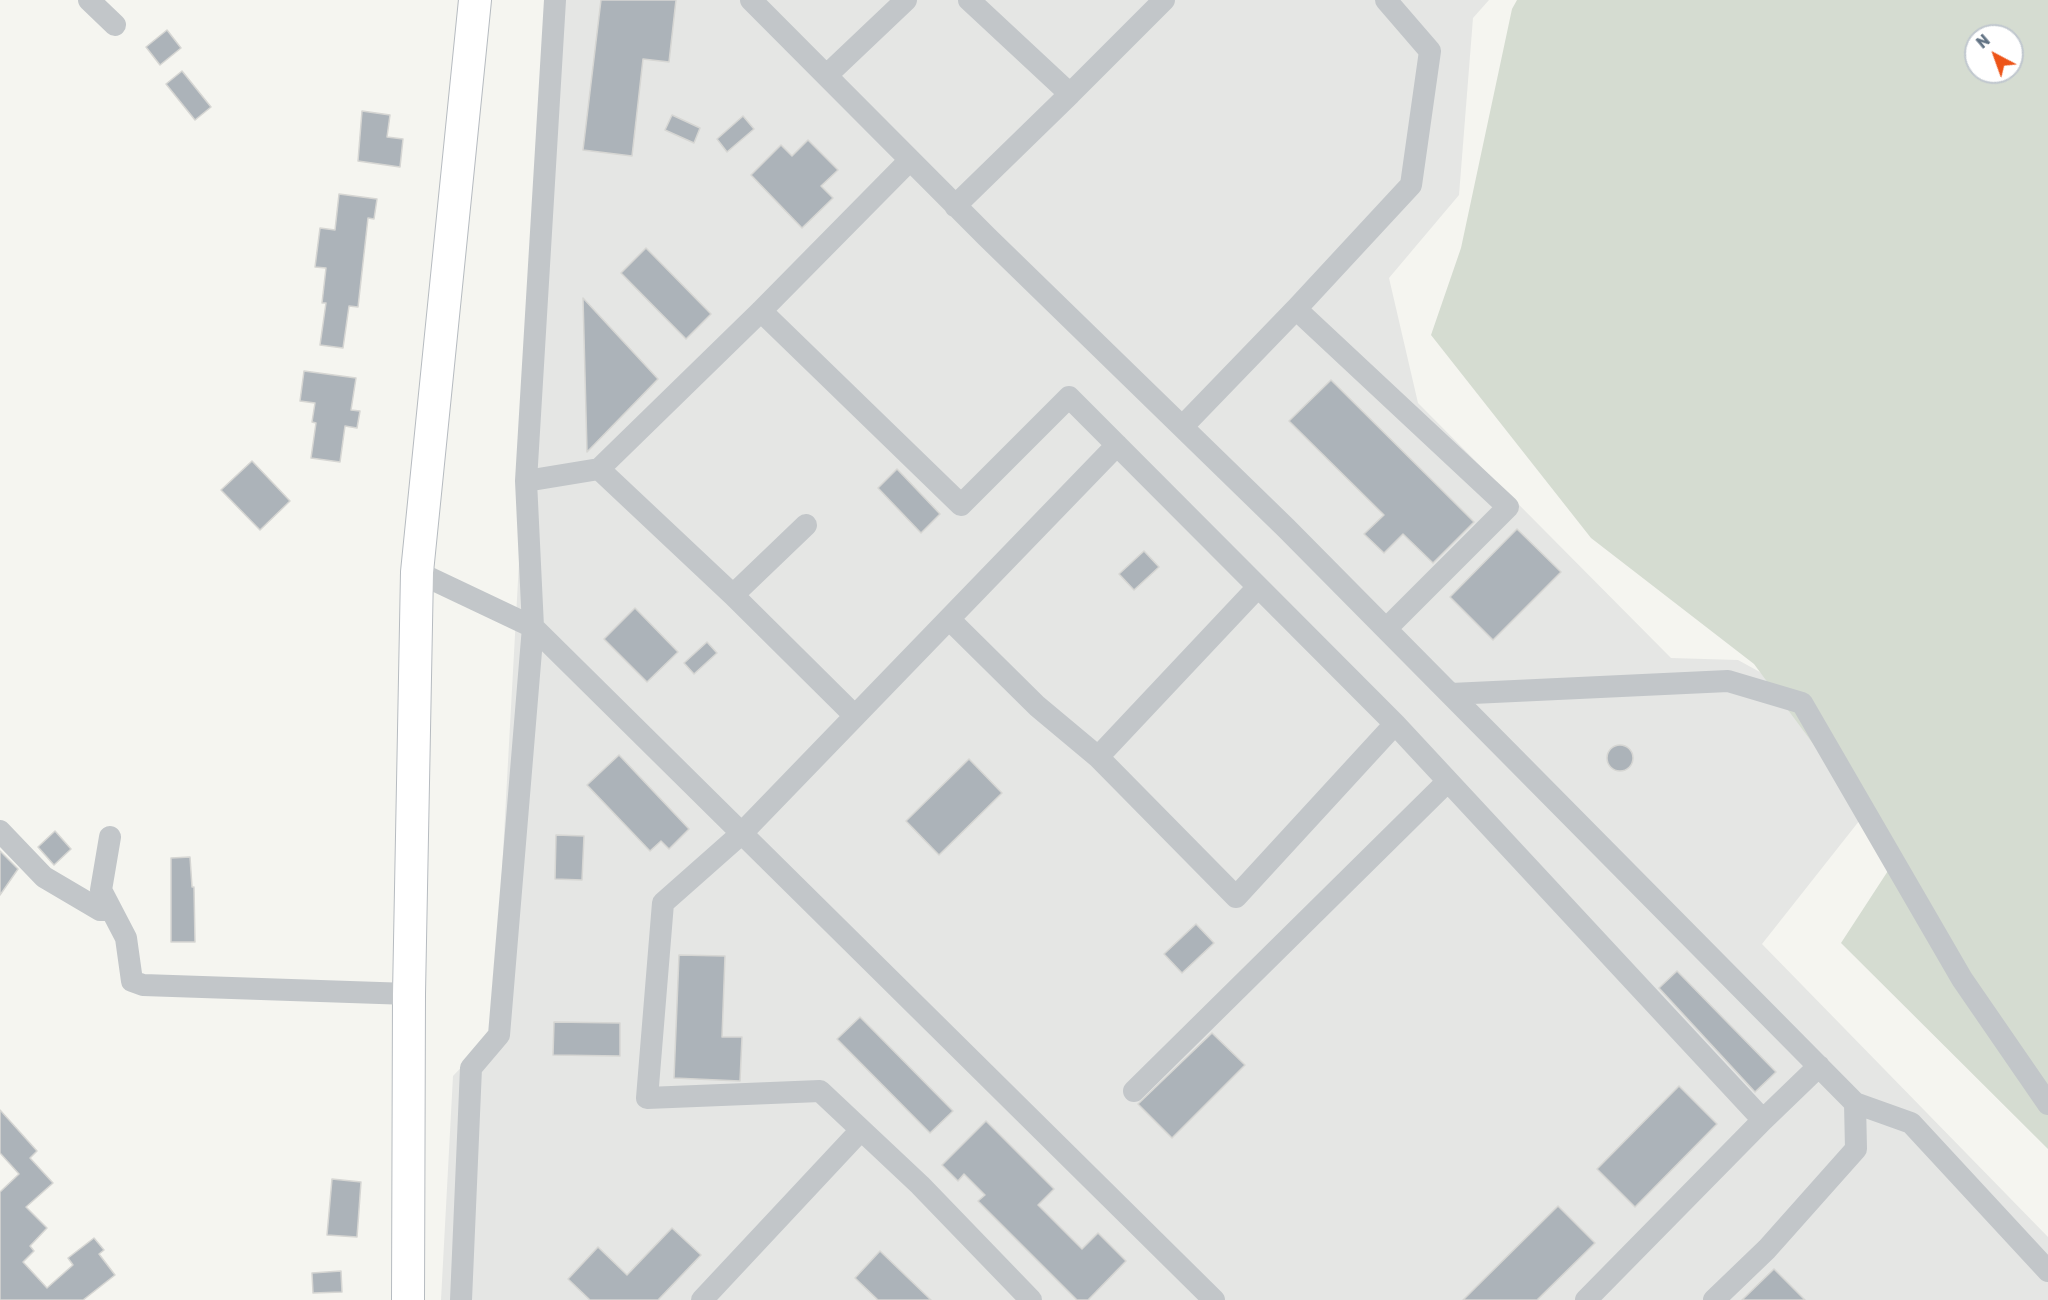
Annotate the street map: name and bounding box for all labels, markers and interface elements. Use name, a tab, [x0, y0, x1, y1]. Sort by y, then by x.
north arrow	[1964, 24, 2024, 84]
text: N	[1973, 31, 1994, 52]

